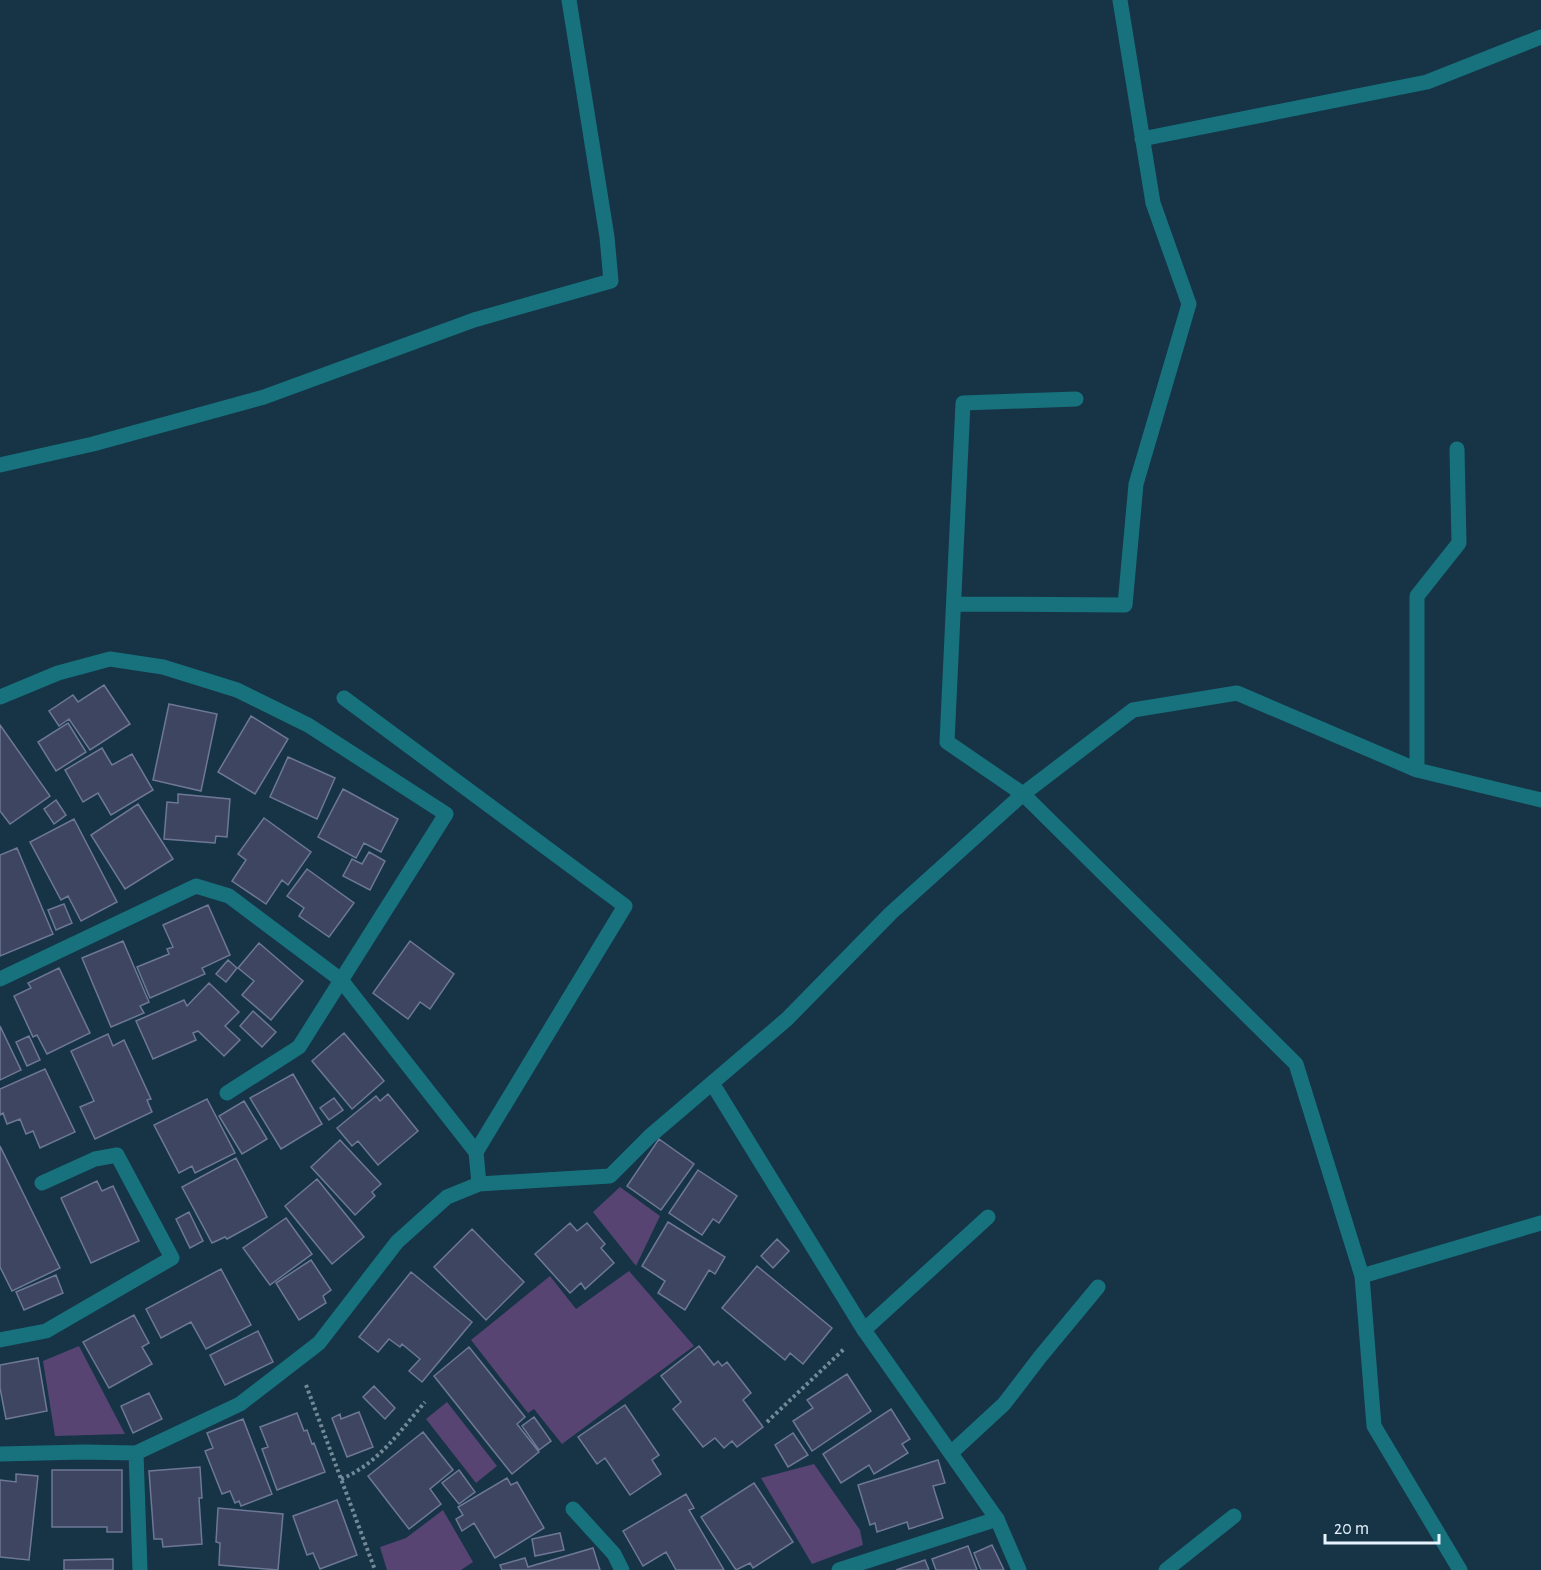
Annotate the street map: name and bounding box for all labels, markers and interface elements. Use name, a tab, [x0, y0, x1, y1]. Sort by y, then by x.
scale bar	[1325, 1507, 1439, 1545]
text: 20 m	[1334, 1520, 1369, 1538]

